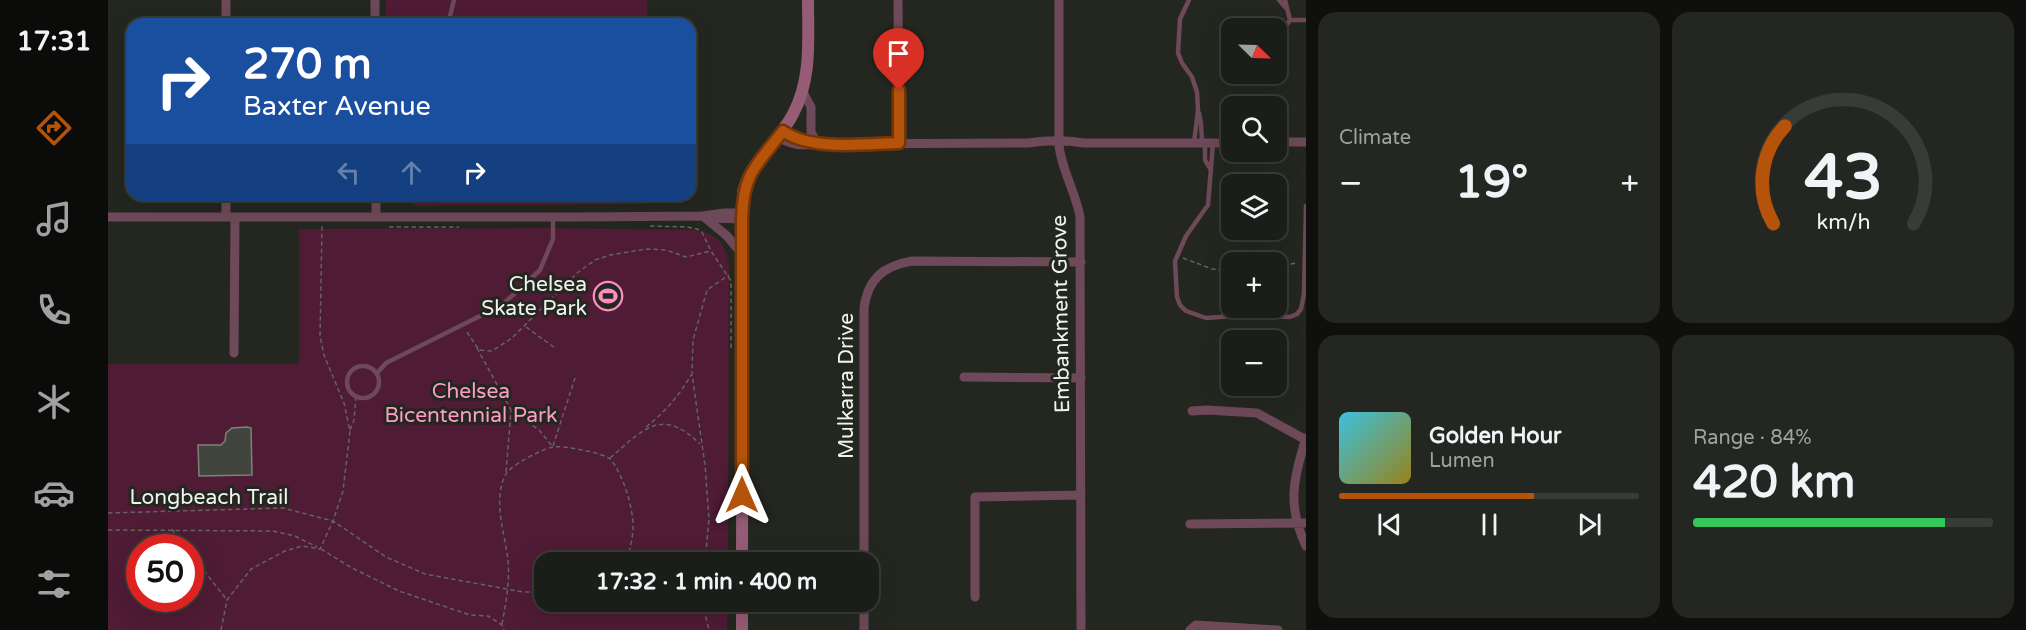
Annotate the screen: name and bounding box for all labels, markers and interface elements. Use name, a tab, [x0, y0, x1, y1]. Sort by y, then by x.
north arrow	[1221, 18, 1287, 84]
map controls	[1221, 18, 1287, 396]
text: 17:31	[17, 25, 91, 58]
pin	[873, 28, 924, 90]
icon: arrive	[882, 37, 915, 70]
text: 270 m	[243, 39, 372, 90]
icon: right	[144, 42, 222, 120]
text: Baxter Avenue	[243, 90, 431, 123]
button: search	[1221, 96, 1287, 162]
icon: directions	[33, 107, 75, 149]
text: Climate	[1339, 126, 1411, 150]
text: 43	[1804, 141, 1882, 216]
icon: left	[332, 156, 365, 189]
icon: ahead	[395, 156, 428, 189]
icon: right	[458, 156, 491, 189]
text: 19°	[1455, 156, 1528, 210]
text: −	[1339, 164, 1363, 203]
text: +	[1620, 164, 1639, 203]
button: layers	[1221, 174, 1287, 240]
icon: music	[33, 198, 75, 240]
text: km/h	[1816, 210, 1870, 236]
street label: Embankment Grove	[1047, 215, 1075, 413]
button: +	[1221, 252, 1287, 318]
place label: Chelsea Skate Park	[481, 272, 587, 321]
sports icon: Chelsea Skate Park	[592, 280, 624, 312]
icon: phone	[33, 289, 75, 331]
street label: Mulkarra Drive	[834, 313, 859, 459]
button: −	[1221, 330, 1287, 396]
park label: Chelsea Bicentennial Park	[384, 379, 558, 428]
icon: climate	[33, 381, 75, 423]
text: Golden Hour	[1429, 423, 1561, 449]
text: Range · 84%	[1693, 426, 1812, 450]
text: Lumen	[1429, 449, 1495, 473]
text: 420 km	[1693, 456, 1855, 510]
position arrow	[710, 463, 774, 527]
icon: car	[33, 472, 75, 514]
street label: Longbeach Trail	[129, 485, 289, 510]
icon: previous	[1373, 508, 1406, 541]
icon: pause	[1473, 508, 1506, 541]
icon: next	[1573, 508, 1606, 541]
speed limit sign: 50	[126, 534, 204, 612]
icon: filters	[33, 563, 75, 605]
text: 17:32 · 1 min · 400 m	[596, 569, 817, 595]

